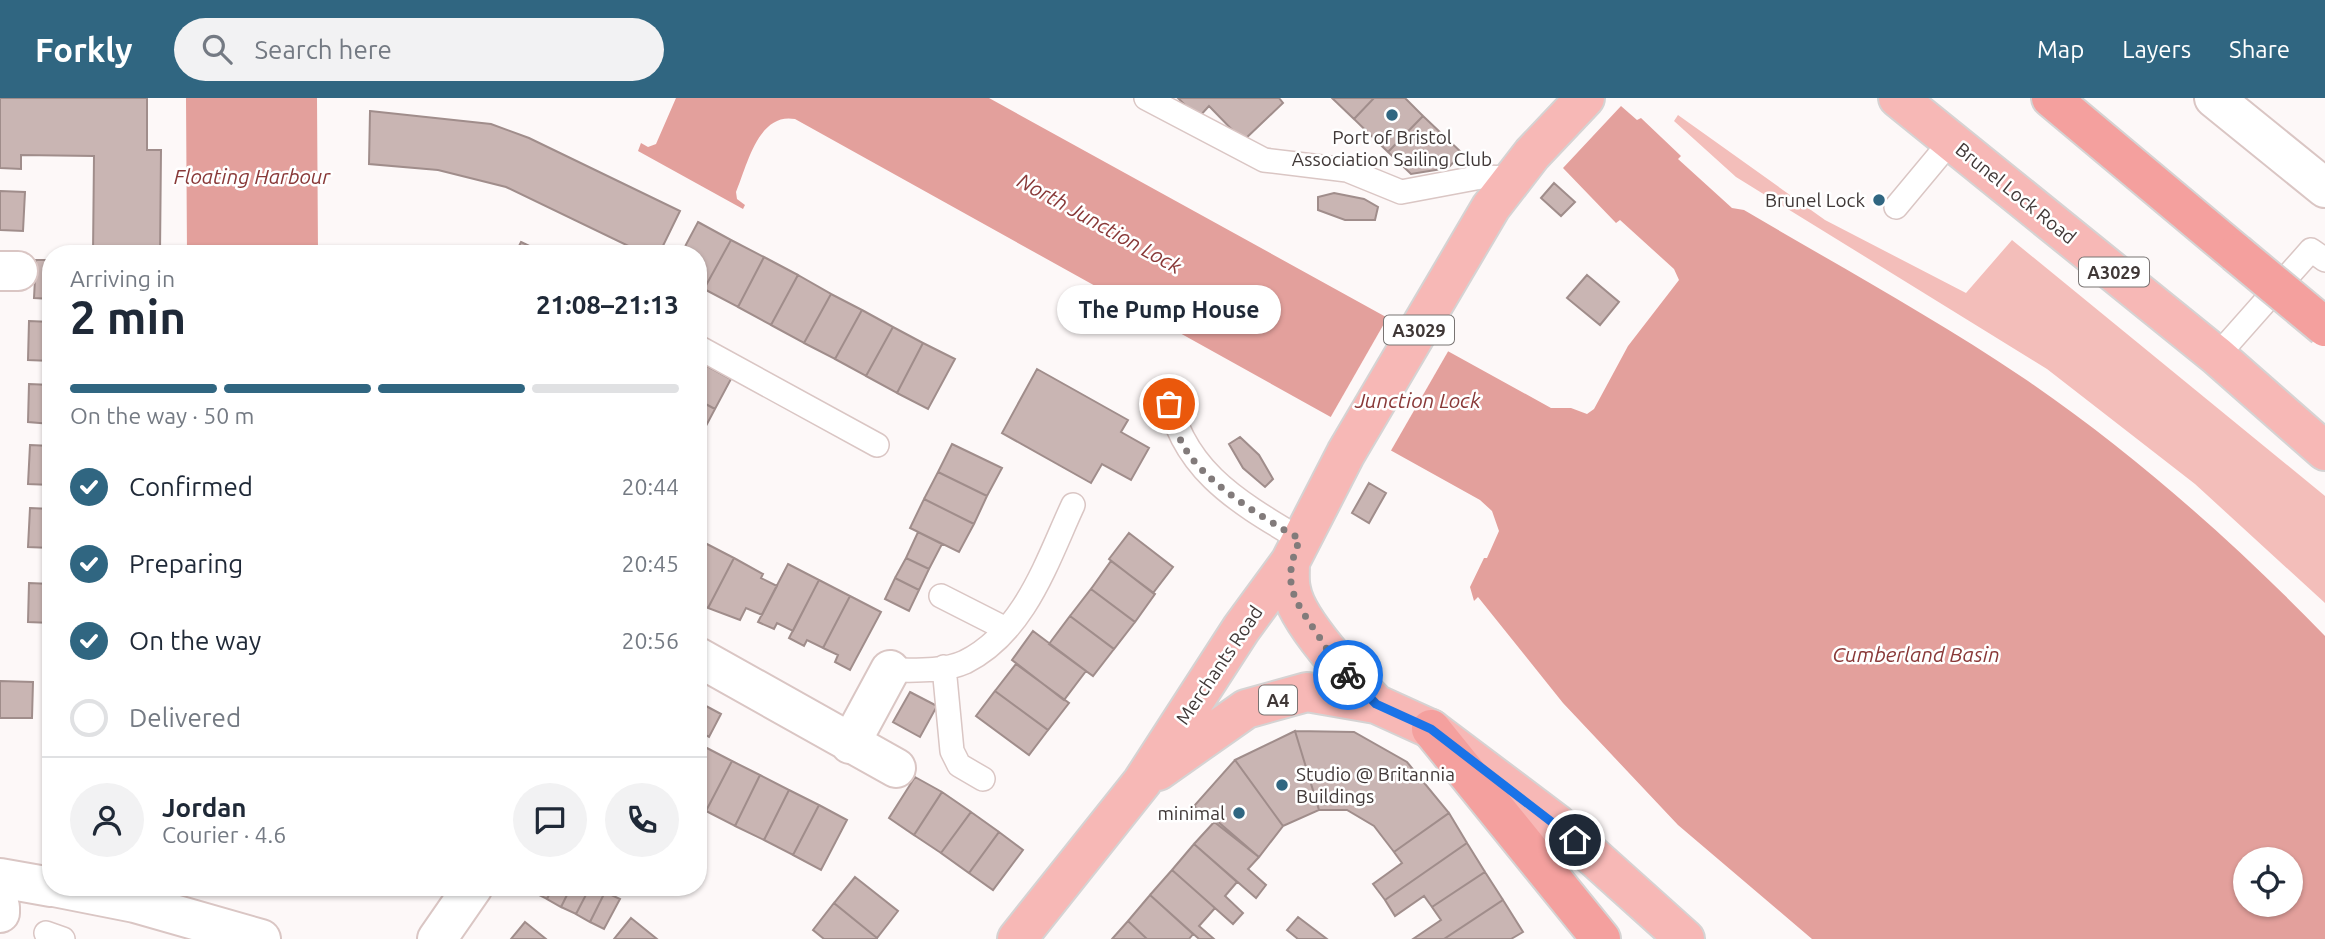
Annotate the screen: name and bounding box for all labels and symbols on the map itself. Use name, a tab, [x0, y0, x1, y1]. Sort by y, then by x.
marker: Port of Bristol Association Sailing Club	[1384, 107, 1400, 123]
place label: Port of Bristol Association Sailing Club	[1292, 126, 1492, 170]
street label: Brunel Lock Road	[1952, 138, 2080, 248]
water label: Floating Harbour	[174, 164, 331, 188]
water label: North Junction Lock	[1014, 168, 1187, 278]
place label: Brunel Lock	[1765, 189, 1865, 211]
marker: Brunel Lock	[1871, 192, 1887, 208]
road number: A3029	[2079, 258, 2149, 286]
callout: The Pump House	[1057, 285, 1281, 334]
road number: A3029	[1384, 316, 1454, 344]
pin	[1139, 374, 1199, 434]
water label: Junction Lock	[1354, 388, 1481, 412]
street label: Merchants Road	[1171, 602, 1267, 728]
courier	[1313, 640, 1383, 710]
water label: Cumberland Basin	[1832, 642, 2000, 666]
road number: A4	[1259, 686, 1297, 714]
place label: Studio @ Britannia Buildings	[1296, 763, 1455, 807]
marker: Studio @ Britannia Buildings	[1274, 777, 1290, 793]
place label: minimal	[1157, 802, 1225, 824]
marker: minimal	[1231, 805, 1247, 821]
pin	[1545, 810, 1605, 870]

